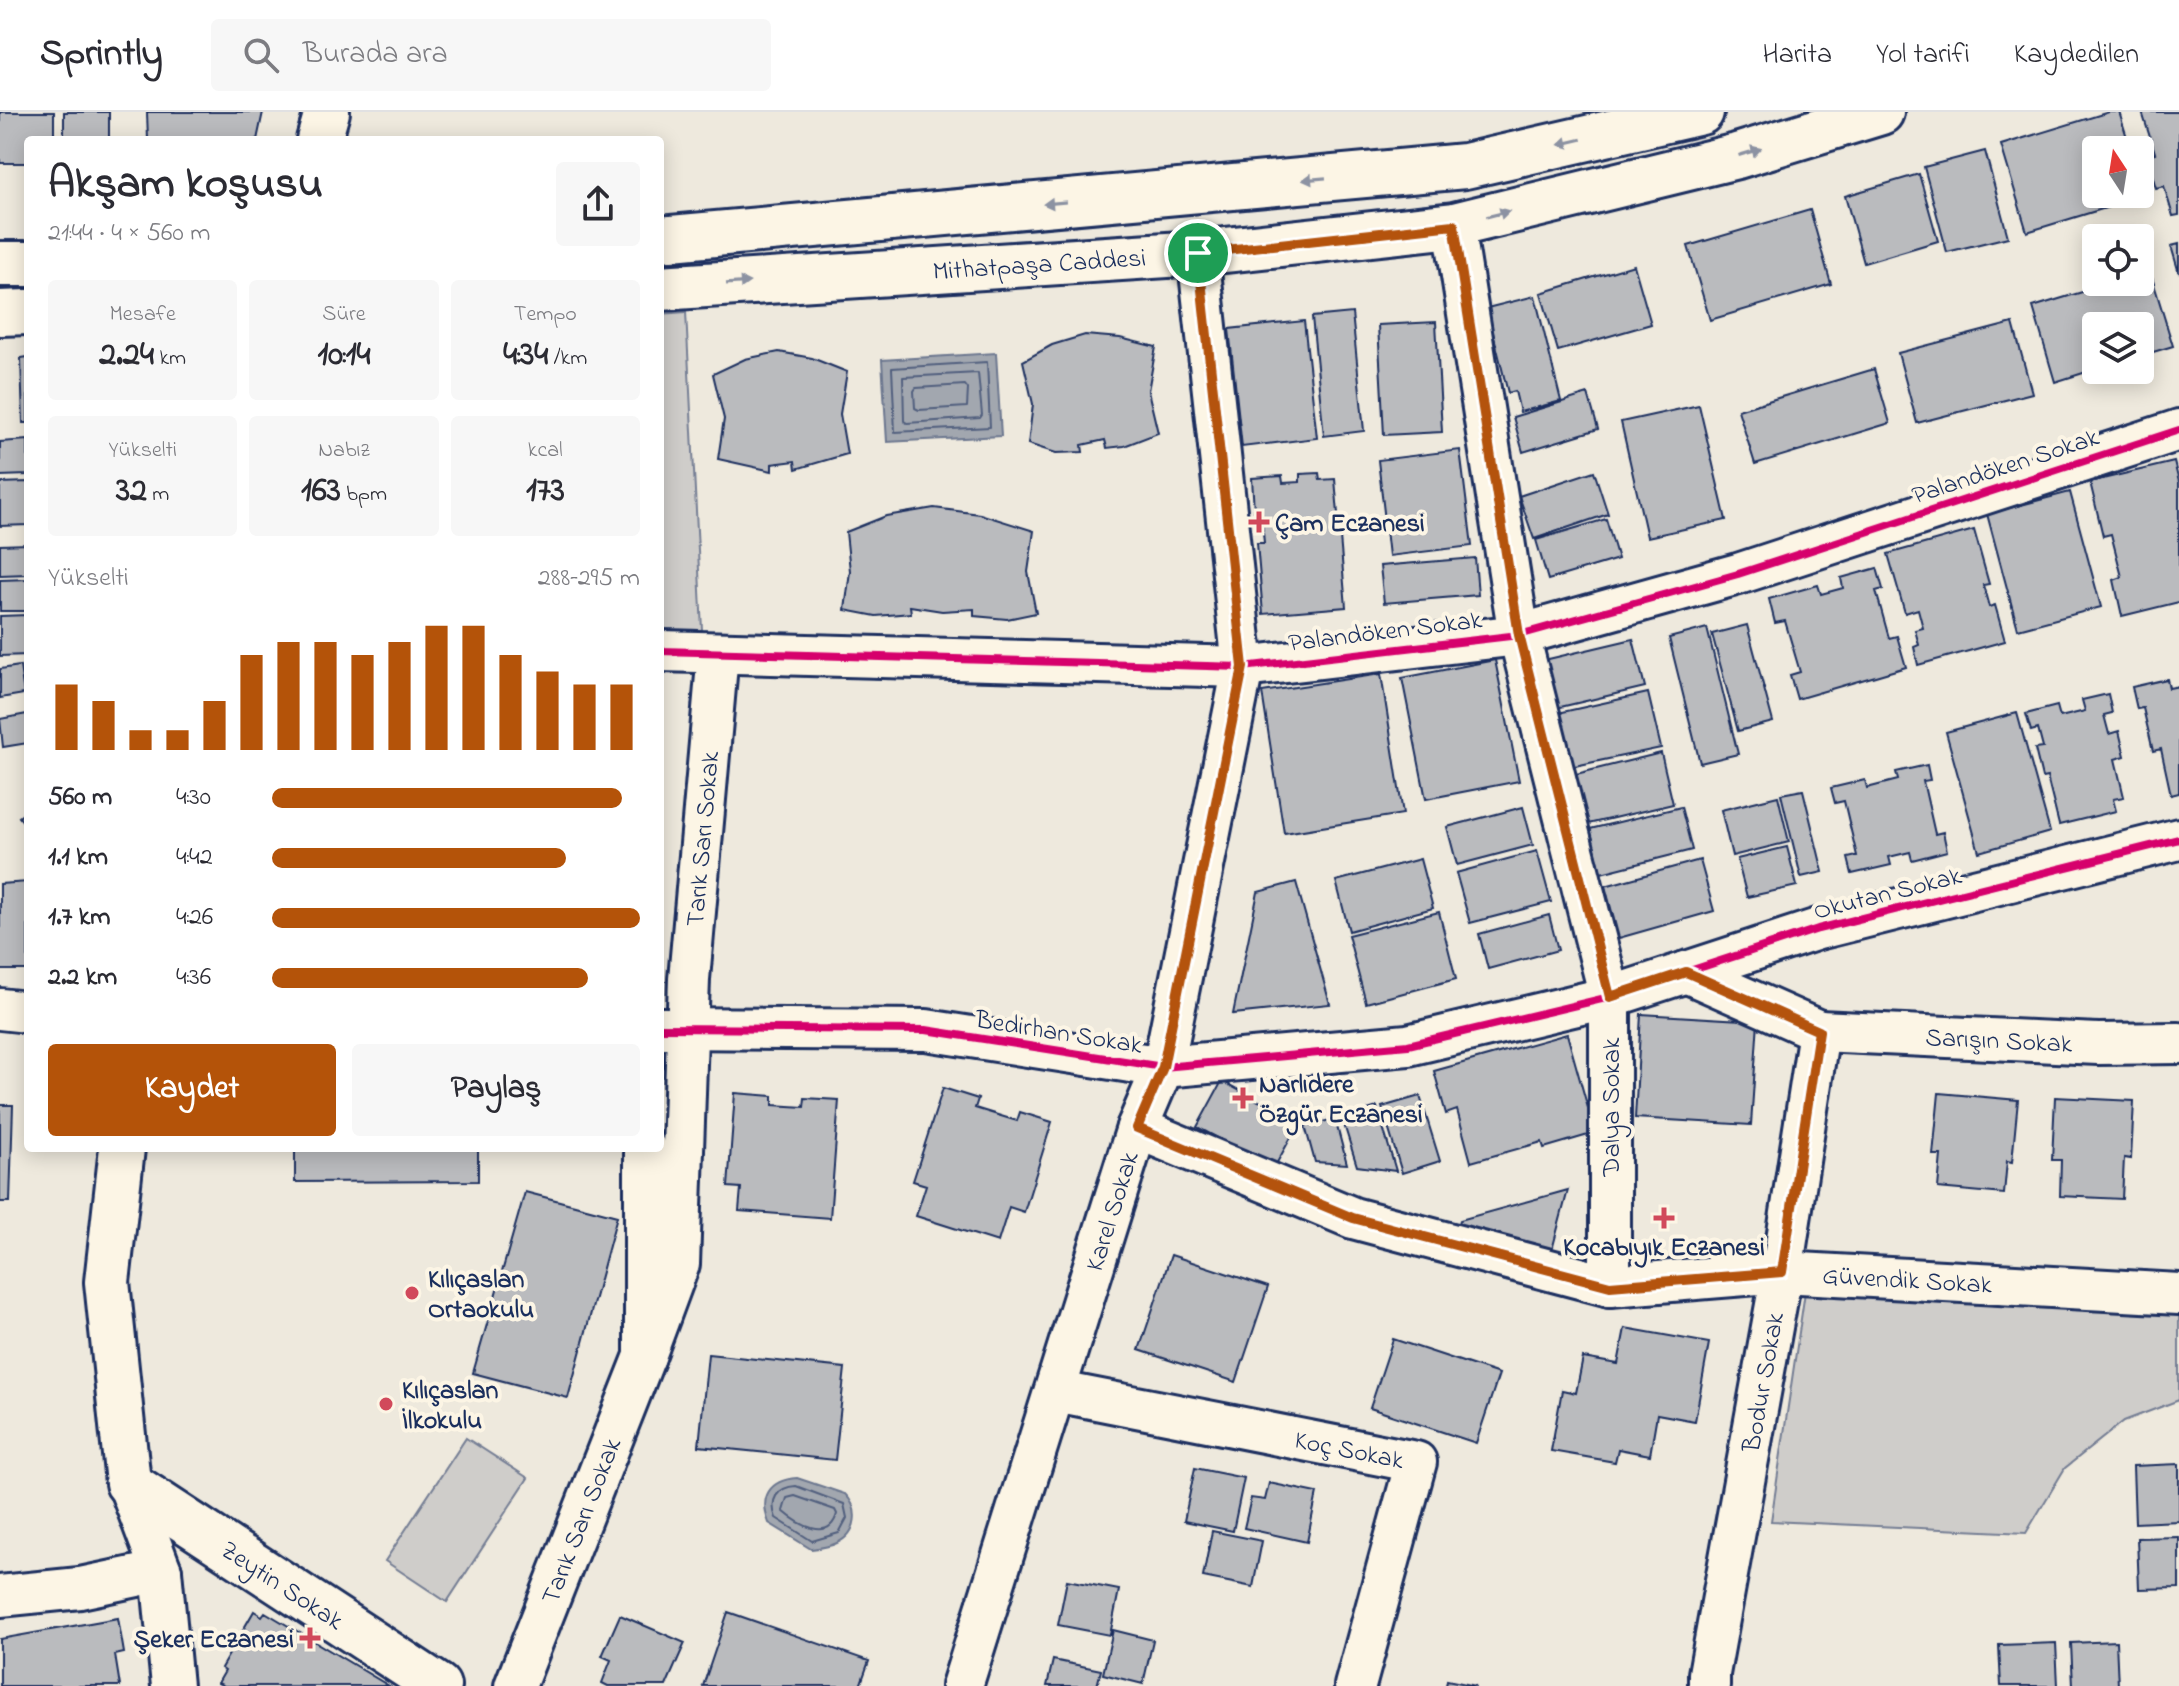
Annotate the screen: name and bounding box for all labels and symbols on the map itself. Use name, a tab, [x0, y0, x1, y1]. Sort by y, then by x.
one-way arrow	[1558, 136, 1583, 149]
north arrow	[2082, 136, 2154, 208]
one-way arrow	[1739, 145, 1763, 158]
one-way arrow	[1301, 173, 1326, 186]
one-way arrow	[1042, 197, 1067, 210]
one-way arrow	[1486, 207, 1511, 220]
pin	[1164, 219, 1232, 287]
street label: Mithatpaşa Caddesi	[932, 240, 1147, 292]
one-way arrow	[726, 276, 751, 289]
street label: Palandöken Sokak	[1907, 420, 2105, 516]
place label: Çam Eczanesi	[1275, 506, 1425, 544]
marker: Çam Eczanesi	[1250, 513, 1268, 531]
street label: Palandöken Sokak	[1286, 602, 1485, 664]
street label: Tarık Sarı Sokak	[678, 749, 731, 928]
street label: Okutan Sokak	[1810, 858, 1966, 932]
street label: Bedirhan Sokak	[971, 1002, 1145, 1066]
street label: Sarışın Sokak	[1924, 1020, 2074, 1065]
street label: Dalya Sokak	[1594, 1037, 1632, 1177]
place label: Narlıdere Özgür Eczanesi	[1259, 1067, 1423, 1136]
marker: Narlıdere Özgür Eczanesi	[1234, 1089, 1252, 1107]
street label: Karel Sokak	[1077, 1147, 1151, 1276]
marker: Kocabıyık Eczanesi	[1655, 1209, 1673, 1227]
place label: Kocabıyık Eczanesi	[1563, 1230, 1765, 1268]
street label: Güvendik Sokak	[1821, 1258, 1994, 1306]
place label: Kılıçaslan Ortaokulu	[428, 1262, 534, 1330]
marker: Kılıçaslan Ortaokulu	[403, 1284, 421, 1302]
street label: Bodur Sokak	[1734, 1309, 1796, 1456]
place label: Kılıçaslan İlkokulu	[402, 1373, 499, 1441]
marker: Kılıçaslan İlkokulu	[377, 1395, 395, 1413]
street label: Koç Sokak	[1291, 1423, 1407, 1481]
street label: Tarık Sarı Sokak	[533, 1432, 633, 1610]
street label: Zeytin Sokak	[212, 1533, 351, 1641]
place label: Şeker Eczanesi	[133, 1622, 294, 1660]
marker: Şeker Eczanesi	[301, 1629, 319, 1647]

